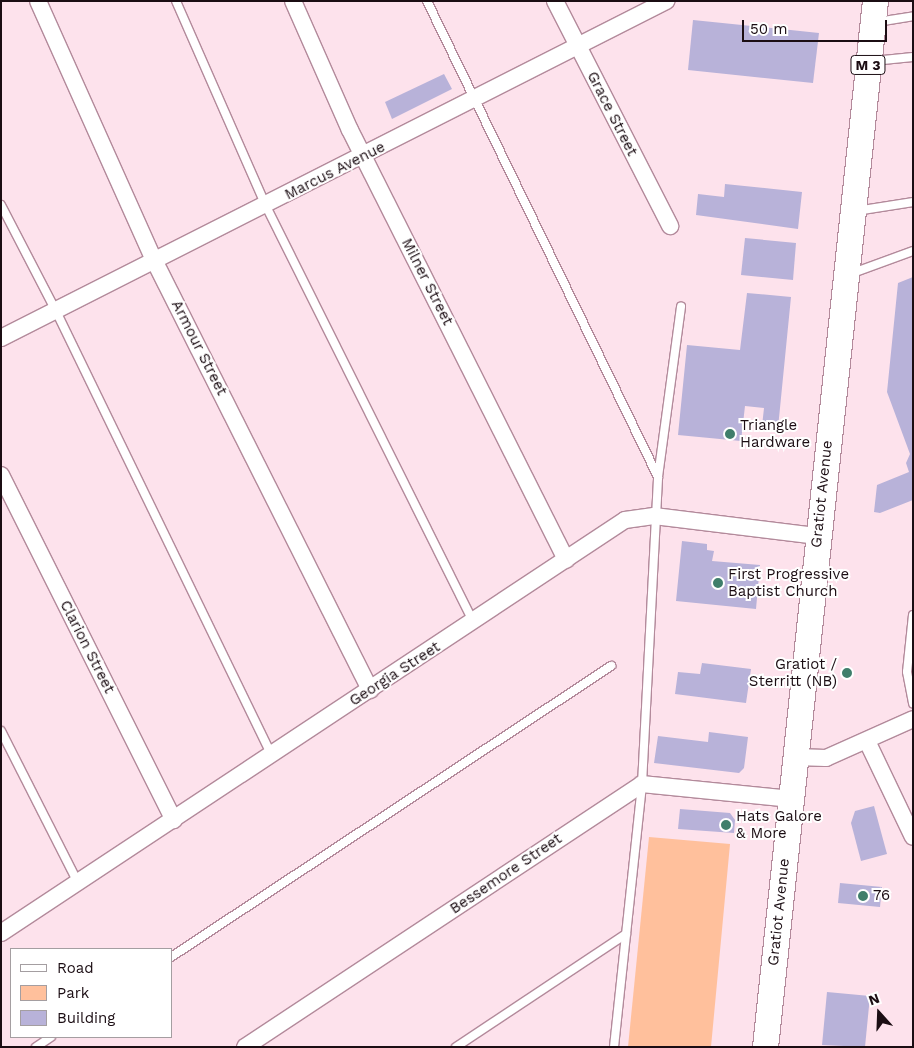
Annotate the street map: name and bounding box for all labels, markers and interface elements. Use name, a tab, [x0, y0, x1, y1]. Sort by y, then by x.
scale bar	[744, 10, 889, 42]
text: 50 m	[750, 20, 787, 38]
road number: M 3	[849, 54, 887, 76]
street label: Grace Street	[583, 69, 641, 159]
street label: Marcus Avenue	[282, 138, 388, 204]
street label: Milner Street	[397, 235, 457, 329]
street label: Armour Street	[167, 297, 231, 399]
place label: Triangle Hardware	[740, 416, 810, 451]
marker: Triangle Hardware	[724, 428, 736, 440]
street label: Gratiot Avenue	[807, 439, 837, 549]
place label: First Progressive Baptist Church	[728, 565, 849, 600]
marker: First Progressive Baptist Church	[712, 577, 724, 589]
street label: Clarion Street	[56, 597, 118, 697]
street label: Georgia Street	[346, 638, 444, 710]
place label: Gratiot / Sterritt (NB)	[749, 655, 837, 690]
marker: Gratiot / Sterritt (NB)	[841, 667, 853, 679]
place label: Hats Galore & More	[736, 807, 822, 842]
marker: Hats Galore & More	[720, 819, 732, 831]
street label: Bessemore Street	[447, 830, 565, 918]
street label: Gratiot Avenue	[764, 857, 794, 967]
place label: 76	[873, 887, 890, 905]
marker: 76	[857, 890, 869, 902]
legend	[10, 948, 172, 1038]
text: Road	[57, 959, 94, 977]
text: Park	[57, 984, 89, 1002]
north arrow	[854, 988, 904, 1038]
text: N	[866, 990, 881, 1008]
text: Building	[57, 1009, 115, 1027]

